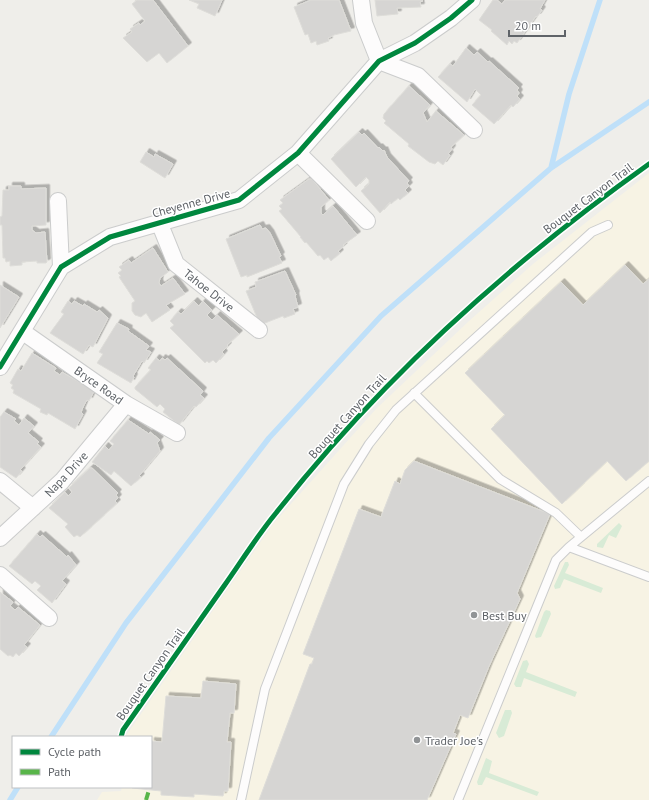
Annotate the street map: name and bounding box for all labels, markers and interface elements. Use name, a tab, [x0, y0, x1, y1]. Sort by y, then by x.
scale bar	[509, 12, 565, 38]
text: 20 m	[515, 18, 541, 33]
street label: Bouquet Canyon Trail	[540, 159, 636, 237]
street label: Cheyenne Drive	[150, 185, 232, 221]
street label: Tahoe Drive	[181, 265, 237, 315]
street label: Bryce Road	[72, 363, 126, 407]
street label: Bouquet Canyon Trail	[305, 370, 389, 461]
street label: Napa Drive	[41, 448, 91, 500]
place label: Best Buy	[482, 608, 527, 623]
marker: Best Buy	[469, 610, 479, 620]
street label: Bouquet Canyon Trail	[113, 625, 188, 723]
place label: Trader Joe's	[425, 733, 483, 748]
marker: Trader Joe's	[412, 735, 422, 745]
legend	[12, 736, 152, 788]
text: Cycle path	[48, 744, 101, 759]
text: Path	[48, 764, 71, 779]

